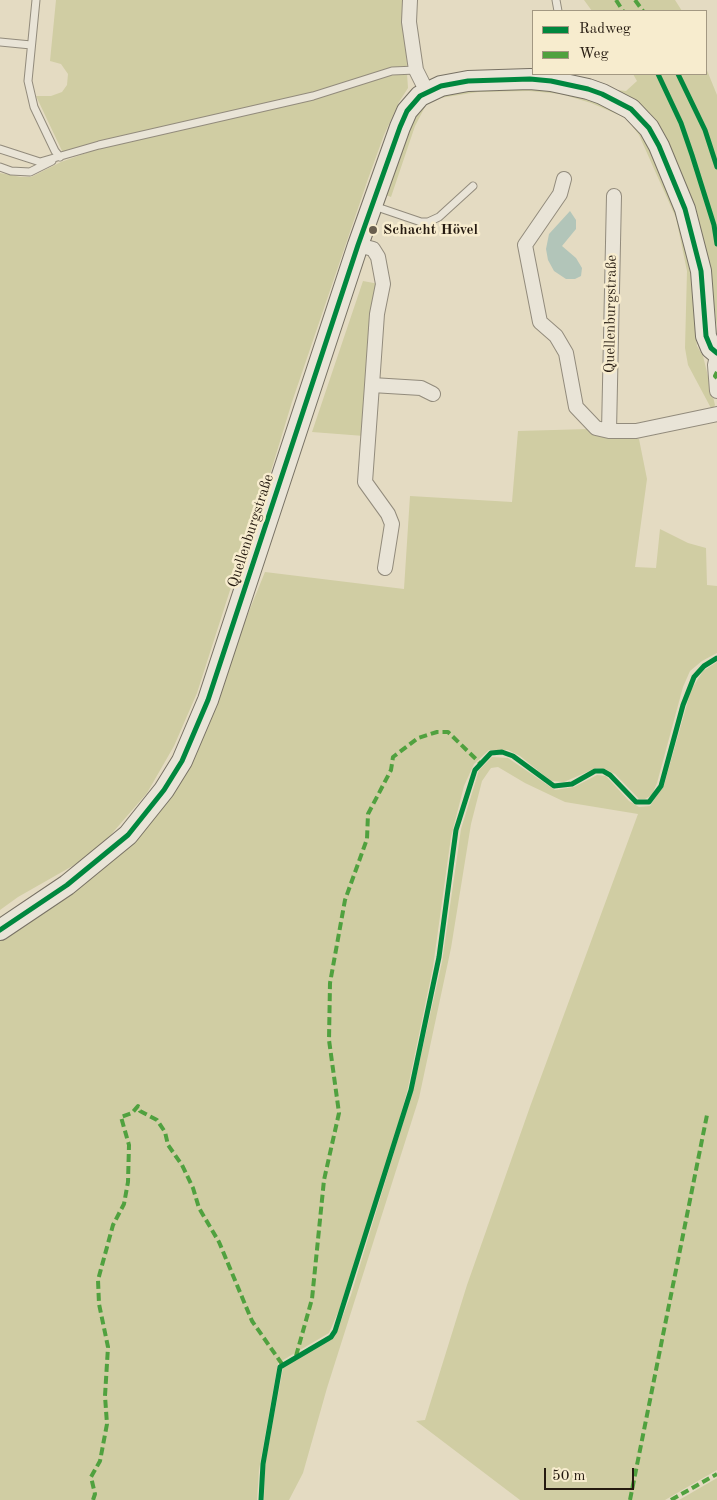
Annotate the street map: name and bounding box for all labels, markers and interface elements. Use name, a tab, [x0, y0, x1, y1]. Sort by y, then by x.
legend	[532, 10, 707, 75]
text: Radweg	[579, 22, 631, 37]
text: Weg	[579, 47, 609, 62]
place label: Schacht Hövel	[383, 221, 478, 239]
marker: Schacht Hövel	[367, 224, 379, 236]
street label: Quellenburgstraße	[601, 255, 621, 373]
street label: Quellenburgstraße	[224, 472, 278, 590]
scale bar	[547, 1458, 637, 1490]
text: 50 m	[552, 1469, 586, 1484]

